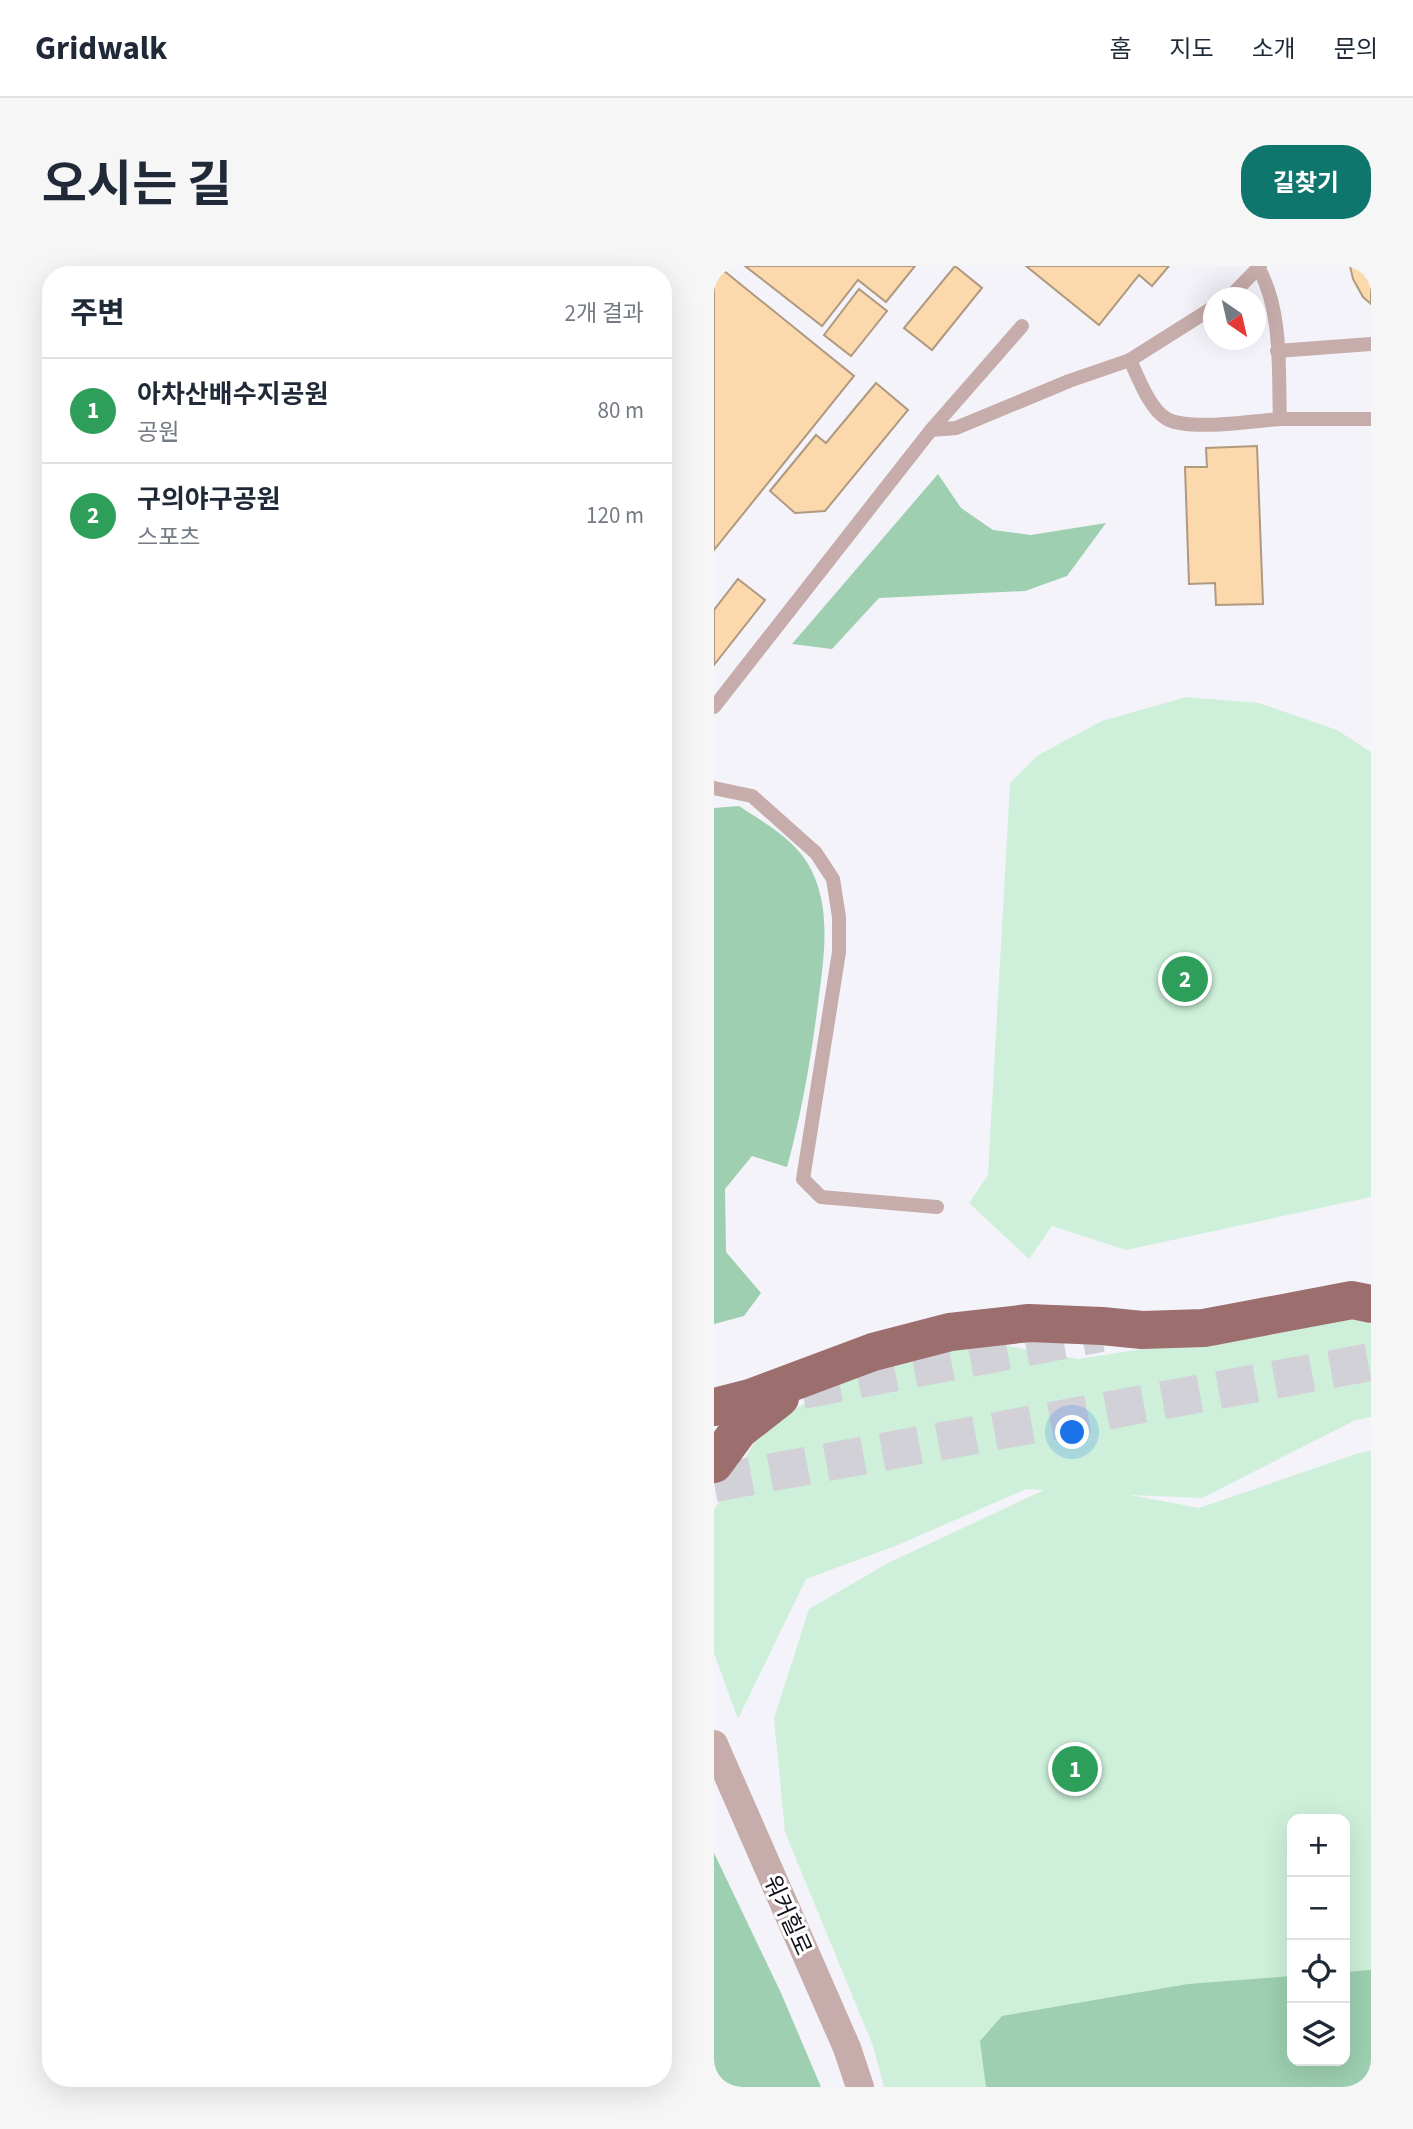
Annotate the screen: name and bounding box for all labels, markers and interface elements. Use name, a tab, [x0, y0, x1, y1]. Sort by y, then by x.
text: Gridwalk	[35, 25, 167, 72]
text: 홈	[1109, 32, 1131, 67]
text: 지도	[1169, 32, 1214, 67]
text: 소개	[1252, 32, 1296, 67]
text: 문의	[1334, 32, 1378, 67]
button: 길찾기	[1241, 145, 1371, 219]
text: 오시는 길	[42, 151, 232, 221]
north arrow	[1203, 287, 1266, 350]
text: 주변	[70, 292, 125, 335]
text: 2개 결과	[564, 297, 644, 330]
text: 아차산배수지공원	[137, 376, 328, 413]
text: 1	[87, 394, 99, 427]
text: 80 m	[597, 394, 644, 427]
text: 공원	[137, 416, 179, 449]
text: 구의야구공원	[137, 481, 281, 518]
text: 2	[87, 499, 99, 532]
text: 120 m	[586, 499, 644, 532]
text: 스포츠	[137, 521, 200, 554]
pin: 2	[1162, 953, 1208, 1005]
your location	[1055, 1415, 1089, 1449]
pin: 1	[1052, 1743, 1098, 1795]
map controls	[1287, 1814, 1350, 2066]
button: +	[1287, 1814, 1350, 1877]
street label: 워커힐로	[755, 1870, 820, 1961]
button: −	[1287, 1877, 1350, 1940]
button: locate	[1287, 1940, 1350, 2003]
button: layers	[1287, 2003, 1350, 2066]

